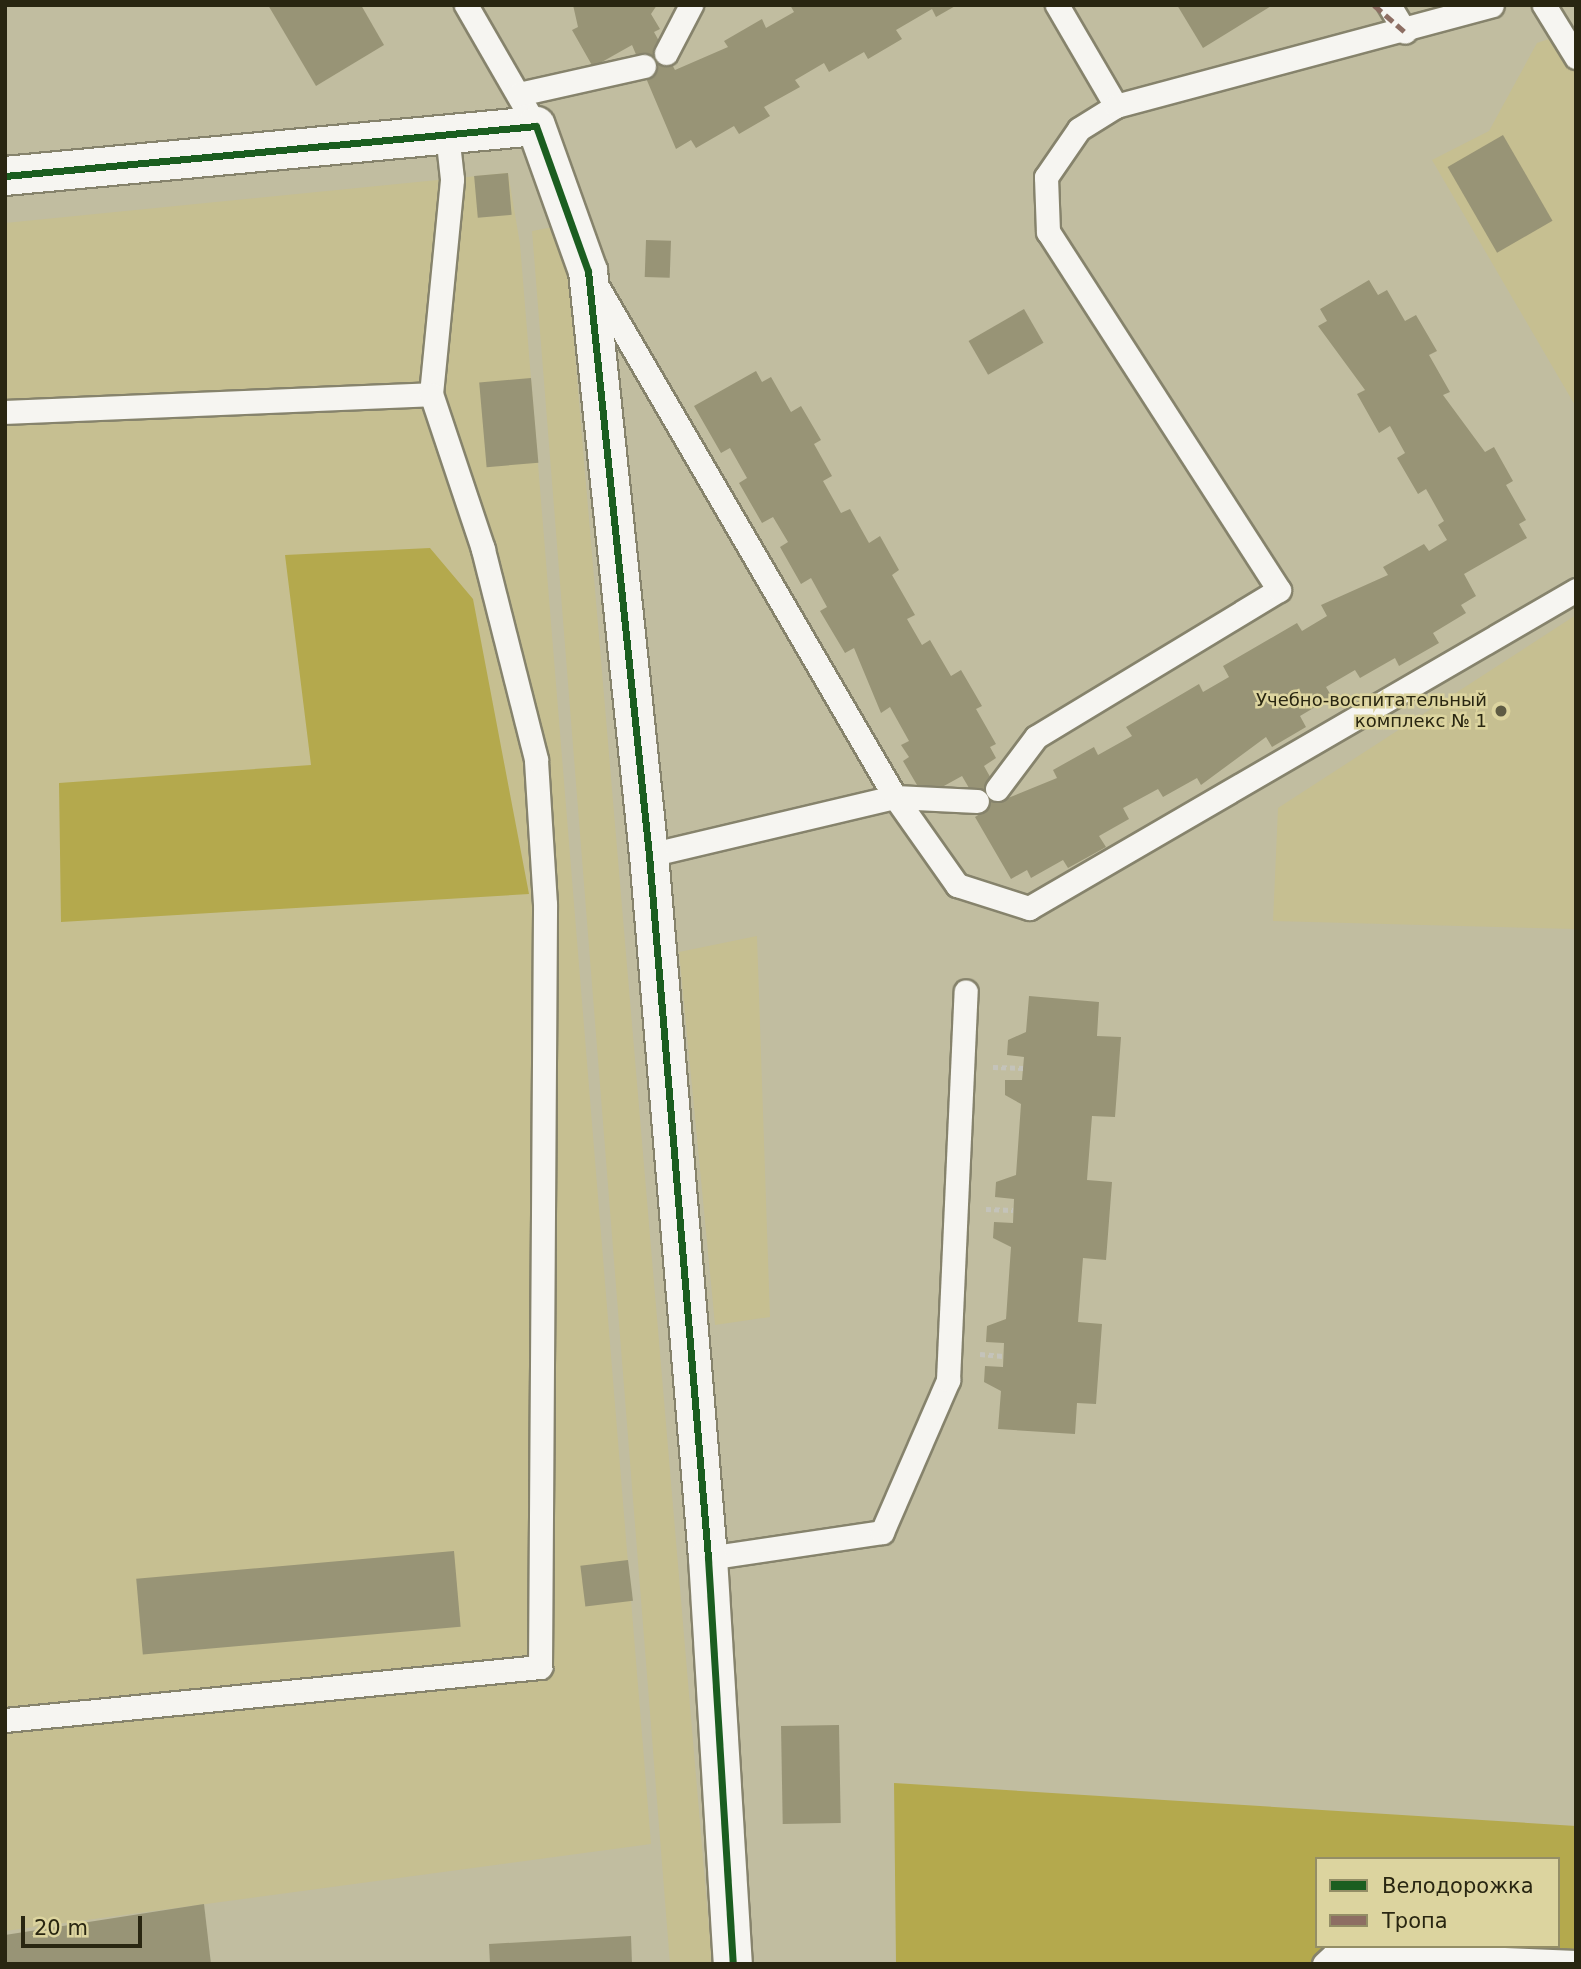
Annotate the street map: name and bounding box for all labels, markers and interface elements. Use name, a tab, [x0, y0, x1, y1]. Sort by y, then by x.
place label: Учебно-воспитательный комплекс № 1	[1256, 690, 1487, 732]
marker: Учебно-воспитательный комплекс № 1	[1493, 703, 1509, 719]
legend	[1315, 1857, 1560, 1948]
text: Велодорожка	[1382, 1874, 1534, 1898]
scale bar	[24, 1902, 145, 1946]
text: Тропа	[1382, 1909, 1448, 1933]
text: 20 m	[34, 1916, 88, 1940]

